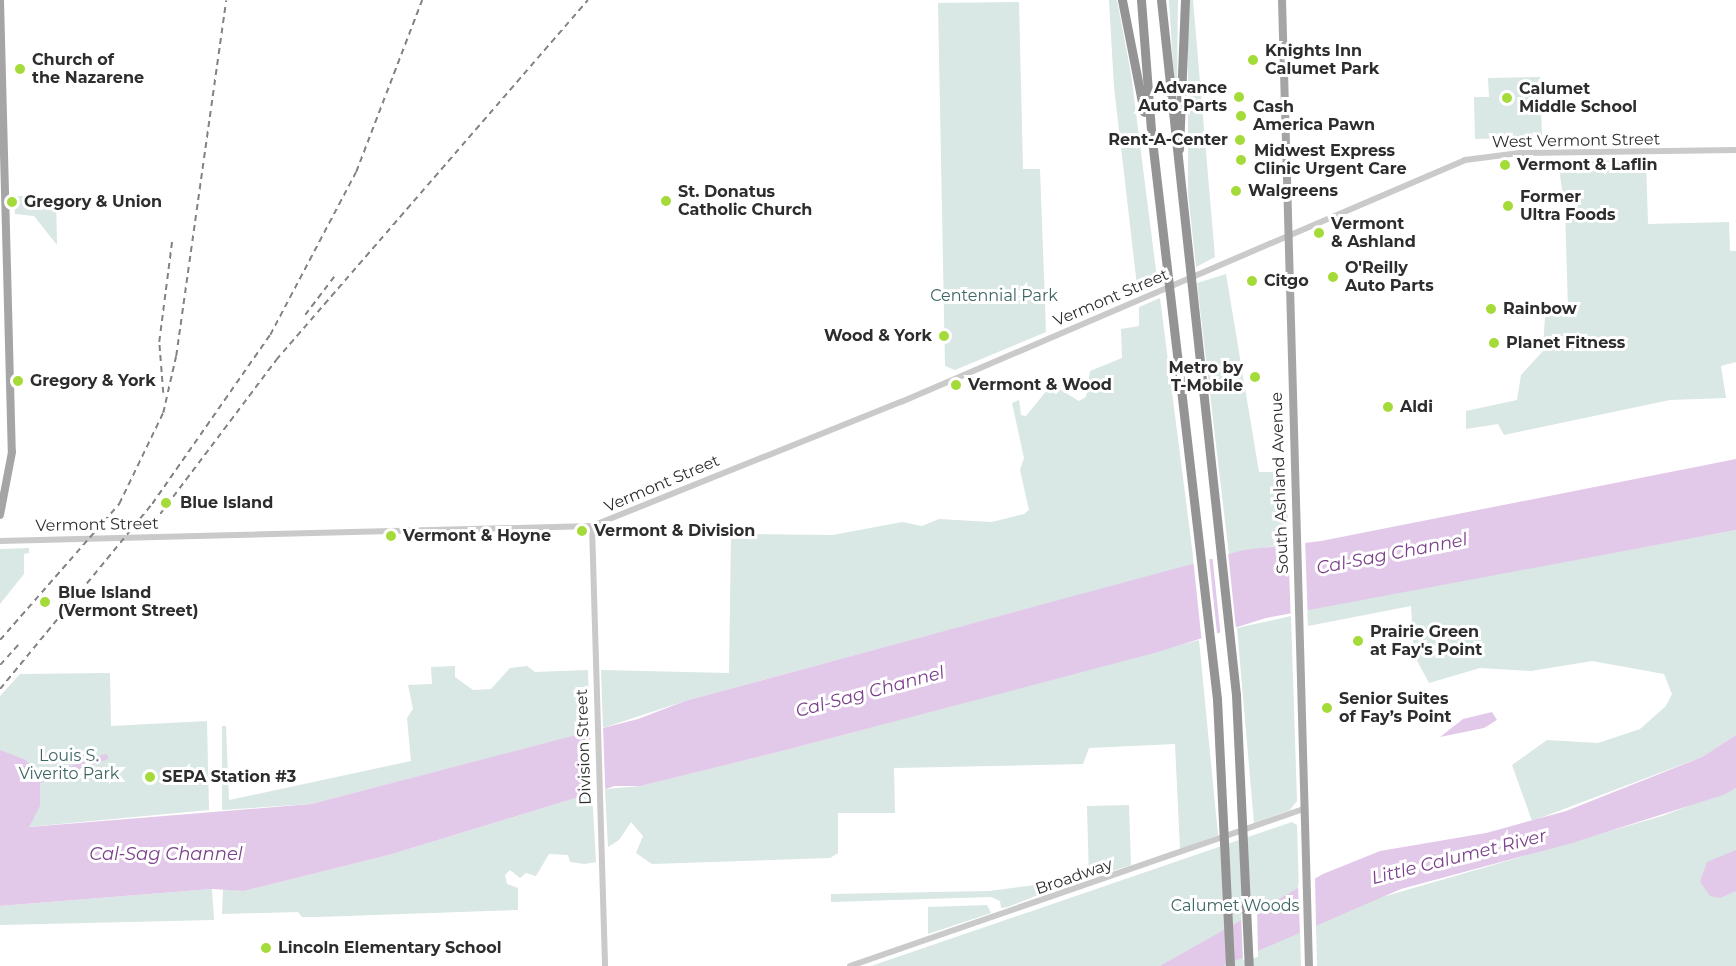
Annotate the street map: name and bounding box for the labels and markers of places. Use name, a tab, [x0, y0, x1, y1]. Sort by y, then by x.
place label: Knights Inn Calumet Park	[1265, 41, 1379, 79]
place label: Church of the Nazarene	[32, 50, 144, 88]
marker: Knights Inn Calumet Park	[1246, 53, 1260, 67]
marker: Church of the Nazarene	[13, 62, 27, 76]
place label: Advance Auto Parts	[1138, 78, 1227, 116]
place label: Calumet Middle School	[1519, 79, 1637, 117]
marker: Advance Auto Parts	[1232, 90, 1246, 104]
marker: Calumet Middle School	[1500, 91, 1514, 105]
place label: Cash America Pawn	[1253, 97, 1375, 135]
marker: Cash America Pawn	[1234, 109, 1248, 123]
place label: Rent-A-Center	[1108, 130, 1228, 150]
marker: Rent-A-Center	[1233, 133, 1247, 147]
place label: Midwest Express Clinic Urgent Care	[1254, 141, 1407, 179]
marker: Midwest Express Clinic Urgent Care	[1232, 151, 1250, 169]
place label: Vermont & Laflin	[1517, 155, 1658, 175]
marker: Vermont & Laflin	[1498, 158, 1512, 172]
place label: Walgreens	[1248, 181, 1338, 201]
place label: St. Donatus Catholic Church	[678, 182, 812, 220]
marker: Walgreens	[1229, 184, 1243, 198]
place label: Former Ultra Foods	[1520, 187, 1616, 225]
place label: Gregory & Union	[24, 192, 162, 212]
marker: St. Donatus Catholic Church	[659, 194, 673, 208]
marker: Gregory & Union	[5, 195, 19, 209]
marker: Former Ultra Foods	[1501, 199, 1515, 213]
place label: Vermont & Ashland	[1331, 214, 1416, 252]
marker: Vermont & Ashland	[1312, 226, 1326, 240]
place label: O'Reilly Auto Parts	[1345, 258, 1434, 296]
marker: O'Reilly Auto Parts	[1326, 270, 1340, 284]
place label: Citgo	[1264, 271, 1309, 291]
marker: Citgo	[1245, 274, 1259, 288]
place label: Rainbow	[1503, 299, 1577, 319]
marker: Rainbow	[1484, 302, 1498, 316]
place label: Wood & York	[824, 326, 932, 346]
marker: Wood & York	[937, 329, 951, 343]
place label: Planet Fitness	[1506, 333, 1625, 353]
marker: Planet Fitness	[1487, 336, 1501, 350]
place label: Metro by T-Mobile	[1169, 358, 1243, 396]
marker: Metro by T-Mobile	[1248, 370, 1262, 384]
place label: Gregory & York	[30, 371, 156, 391]
marker: Gregory & York	[11, 374, 25, 388]
place label: Vermont & Wood	[968, 375, 1112, 395]
marker: Vermont & Wood	[949, 378, 963, 392]
place label: Aldi	[1400, 397, 1433, 417]
marker: Aldi	[1381, 400, 1395, 414]
place label: Blue Island	[180, 493, 273, 513]
marker: Blue Island	[157, 494, 175, 512]
place label: Vermont & Division	[594, 521, 755, 541]
marker: Vermont & Division	[575, 524, 589, 538]
place label: Vermont & Hoyne	[403, 526, 551, 546]
marker: Vermont & Hoyne	[384, 529, 398, 543]
place label: Blue Island (Vermont Street)	[58, 583, 198, 621]
marker: Blue Island (Vermont Street)	[36, 593, 54, 611]
place label: Prairie Green at Fay's Point	[1370, 622, 1482, 660]
marker: Prairie Green at Fay's Point	[1351, 634, 1365, 648]
place label: Senior Suites of Fay’s Point	[1339, 689, 1451, 727]
marker: Senior Suites of Fay’s Point	[1320, 701, 1334, 715]
place label: SEPA Station #3	[162, 767, 296, 787]
marker: SEPA Station #3	[143, 770, 157, 784]
place label: Lincoln Elementary School	[278, 938, 502, 958]
marker: Lincoln Elementary School	[259, 941, 273, 955]

